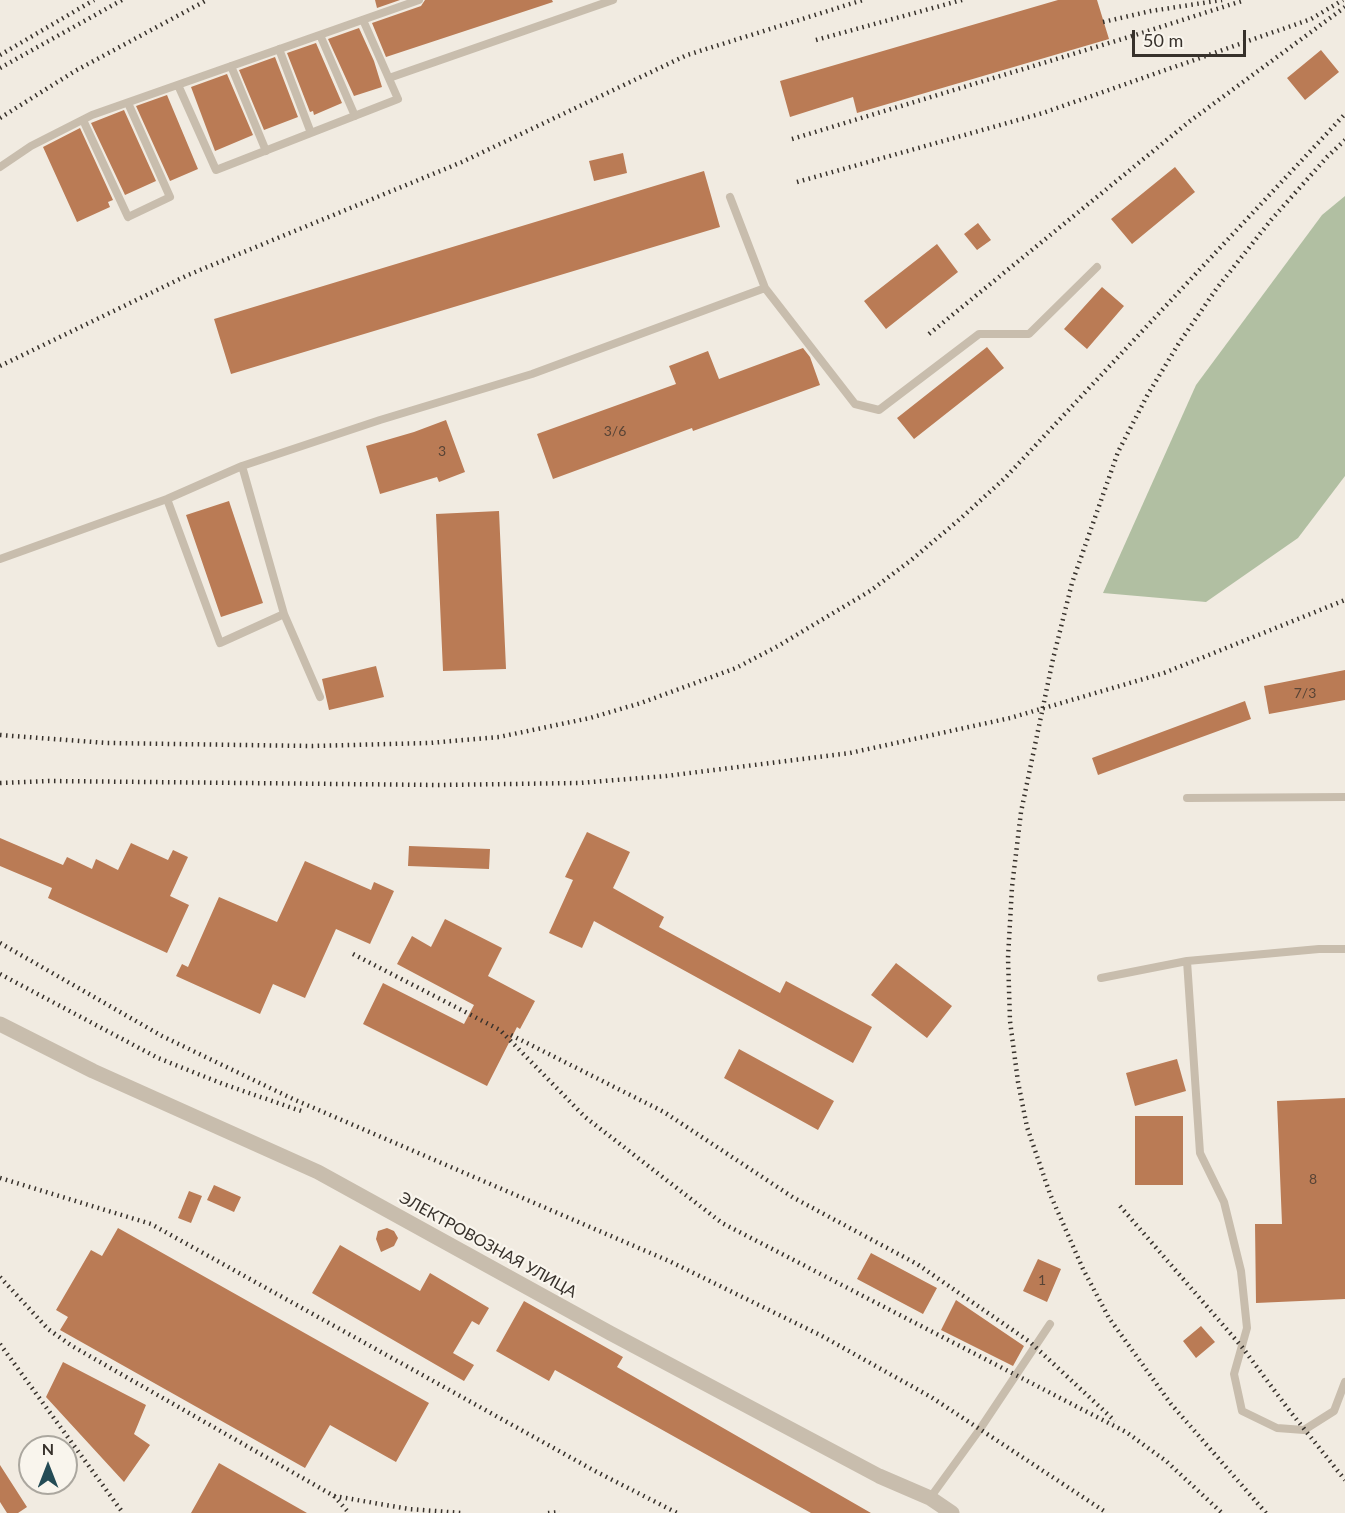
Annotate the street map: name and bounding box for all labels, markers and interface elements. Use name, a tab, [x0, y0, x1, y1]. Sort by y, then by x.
scale bar	[1135, 18, 1249, 56]
text: 50 m	[1143, 29, 1183, 51]
house number: 3/6	[604, 423, 626, 439]
house number: 3	[438, 443, 446, 459]
house number: 7/3	[1294, 685, 1316, 701]
house number: 8	[1309, 1171, 1317, 1187]
street label: ЭЛЕКТРОВОЗНАЯ УЛИЦА	[396, 1188, 580, 1302]
house number: 1	[1038, 1272, 1046, 1288]
north arrow	[18, 1435, 78, 1495]
text: N	[42, 1439, 54, 1458]

